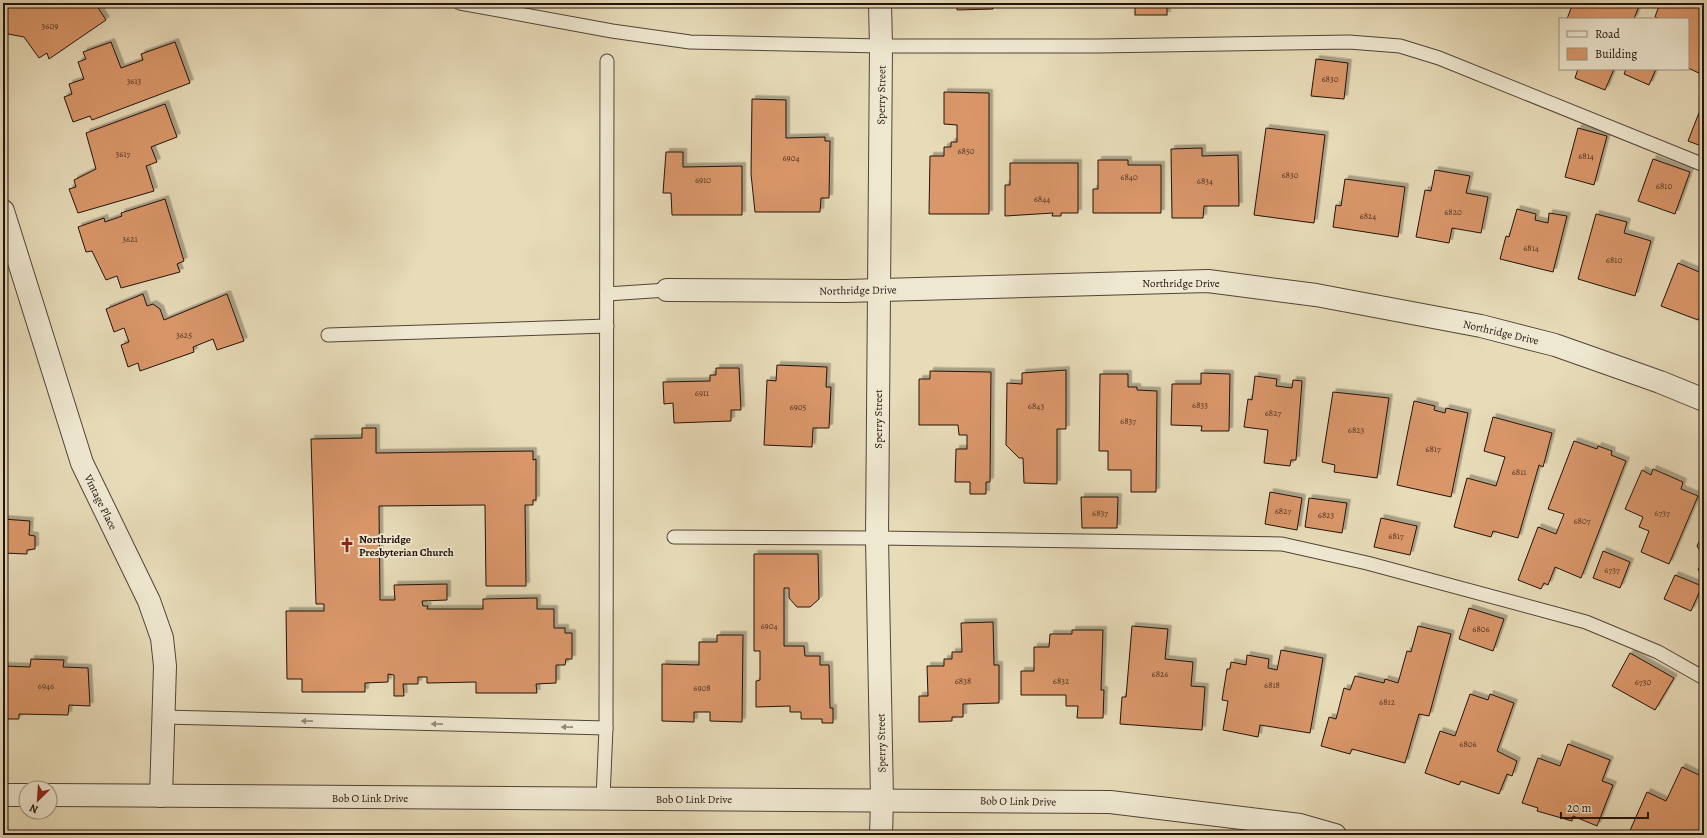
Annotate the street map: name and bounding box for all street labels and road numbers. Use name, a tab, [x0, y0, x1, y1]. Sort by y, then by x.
street label: Sperry Street	[873, 65, 890, 125]
street label: Northridge Drive	[1142, 276, 1220, 291]
street label: Northridge Drive	[819, 282, 897, 299]
street label: Northridge Drive	[1461, 316, 1540, 349]
street label: Sperry Street	[871, 389, 886, 449]
street label: Vintage Place	[80, 471, 120, 533]
street label: Sperry Street	[873, 713, 890, 773]
street label: Bob O Link Drive	[332, 791, 408, 806]
street label: Bob O Link Drive	[656, 792, 732, 807]
street label: Bob O Link Drive	[980, 793, 1056, 810]

